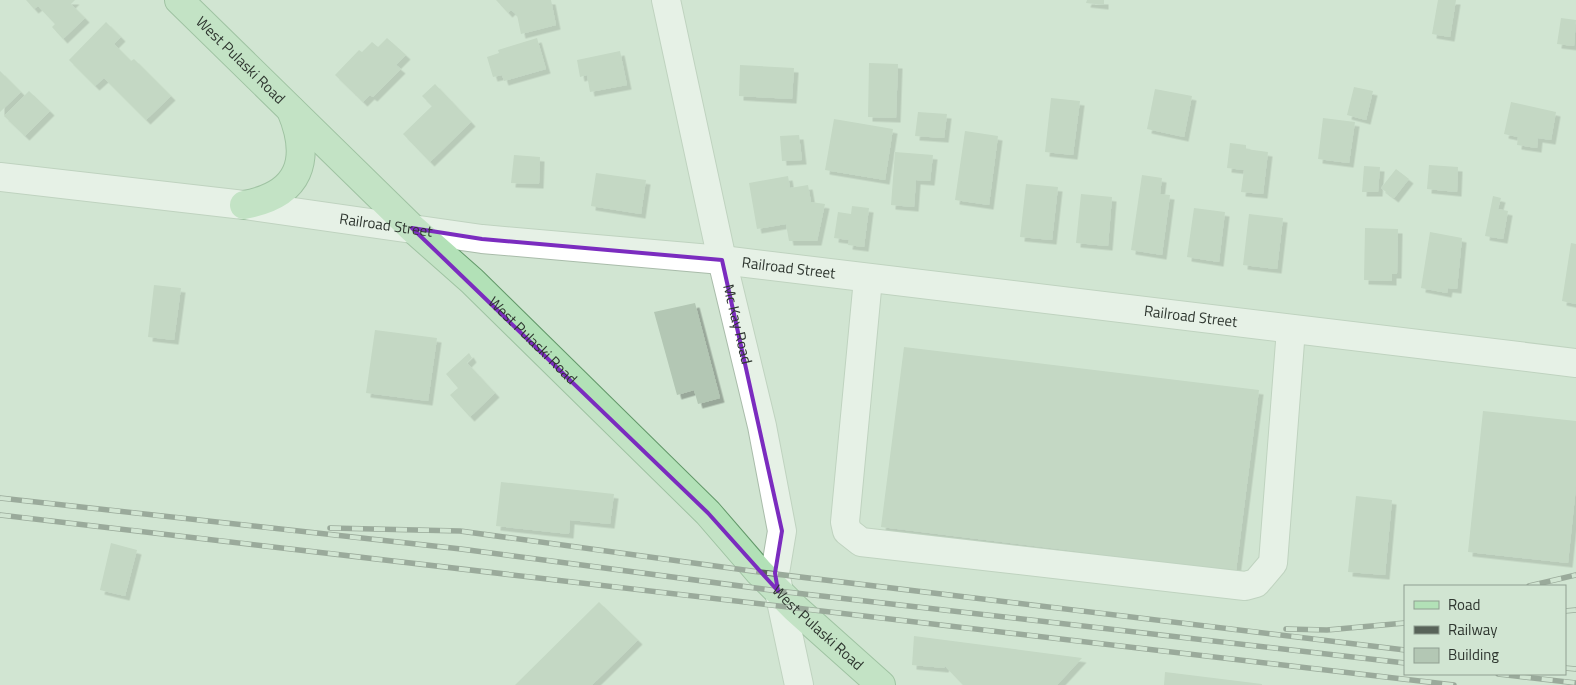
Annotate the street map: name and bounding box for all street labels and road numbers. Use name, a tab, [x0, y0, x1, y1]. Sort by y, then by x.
street label: West Pulaski Road	[191, 11, 291, 109]
street label: Railroad Street	[338, 207, 435, 243]
street label: Railroad Street	[741, 250, 837, 285]
street label: Mc Kay Road	[717, 282, 759, 366]
street label: West Pulaski Road	[483, 291, 583, 390]
street label: Railroad Street	[1143, 299, 1239, 333]
street label: West Pulaski Road	[767, 579, 869, 675]

